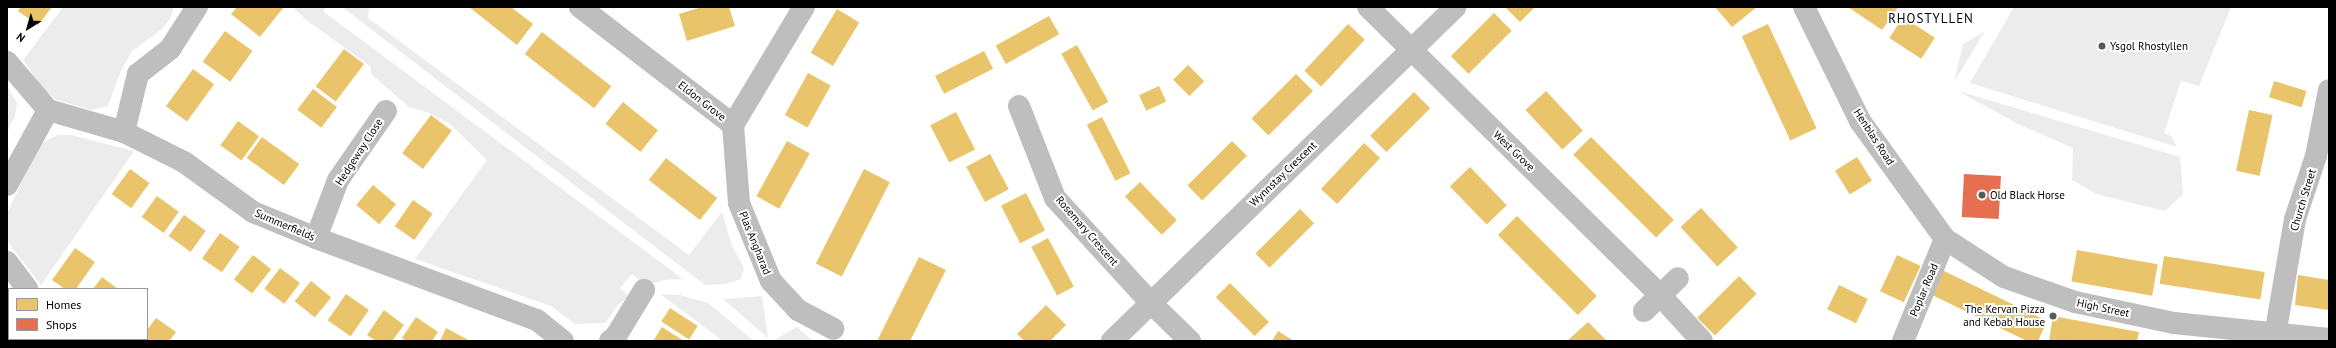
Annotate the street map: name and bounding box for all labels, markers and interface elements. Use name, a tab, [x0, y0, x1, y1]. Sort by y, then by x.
north arrow	[8, 8, 48, 48]
district label: RHOSTYLLEN	[1888, 11, 1974, 27]
text: N	[14, 30, 28, 45]
place label: Ysgol Rhostyllen	[2110, 39, 2188, 53]
marker: Ysgol Rhostyllen	[2097, 41, 2107, 51]
street label: Eldon Grove	[676, 78, 728, 124]
street label: Henblas Road	[1851, 106, 1897, 168]
street label: Hedgeway Close	[332, 116, 386, 188]
street label: West Grove	[1491, 128, 1537, 174]
street label: Wynnstay Crescent	[1247, 139, 1319, 209]
street label: Church Street	[2287, 167, 2319, 233]
place label: Old Black Horse	[1990, 188, 2065, 202]
marker: Old Black Horse	[1977, 190, 1987, 200]
street label: Rosemary Crescent	[1053, 193, 1121, 269]
street label: Summerfields	[253, 206, 317, 244]
street label: Plas Angharad	[736, 209, 774, 277]
street label: Poplar Road	[1907, 262, 1941, 318]
legend	[8, 288, 148, 340]
street label: High Street	[2076, 296, 2130, 320]
text: Homes	[46, 297, 81, 312]
place label: The Kervan Pizza and Kebab House	[1963, 303, 2045, 329]
marker: The Kervan Pizza and Kebab House	[2048, 311, 2058, 321]
text: Shops	[46, 317, 77, 332]

